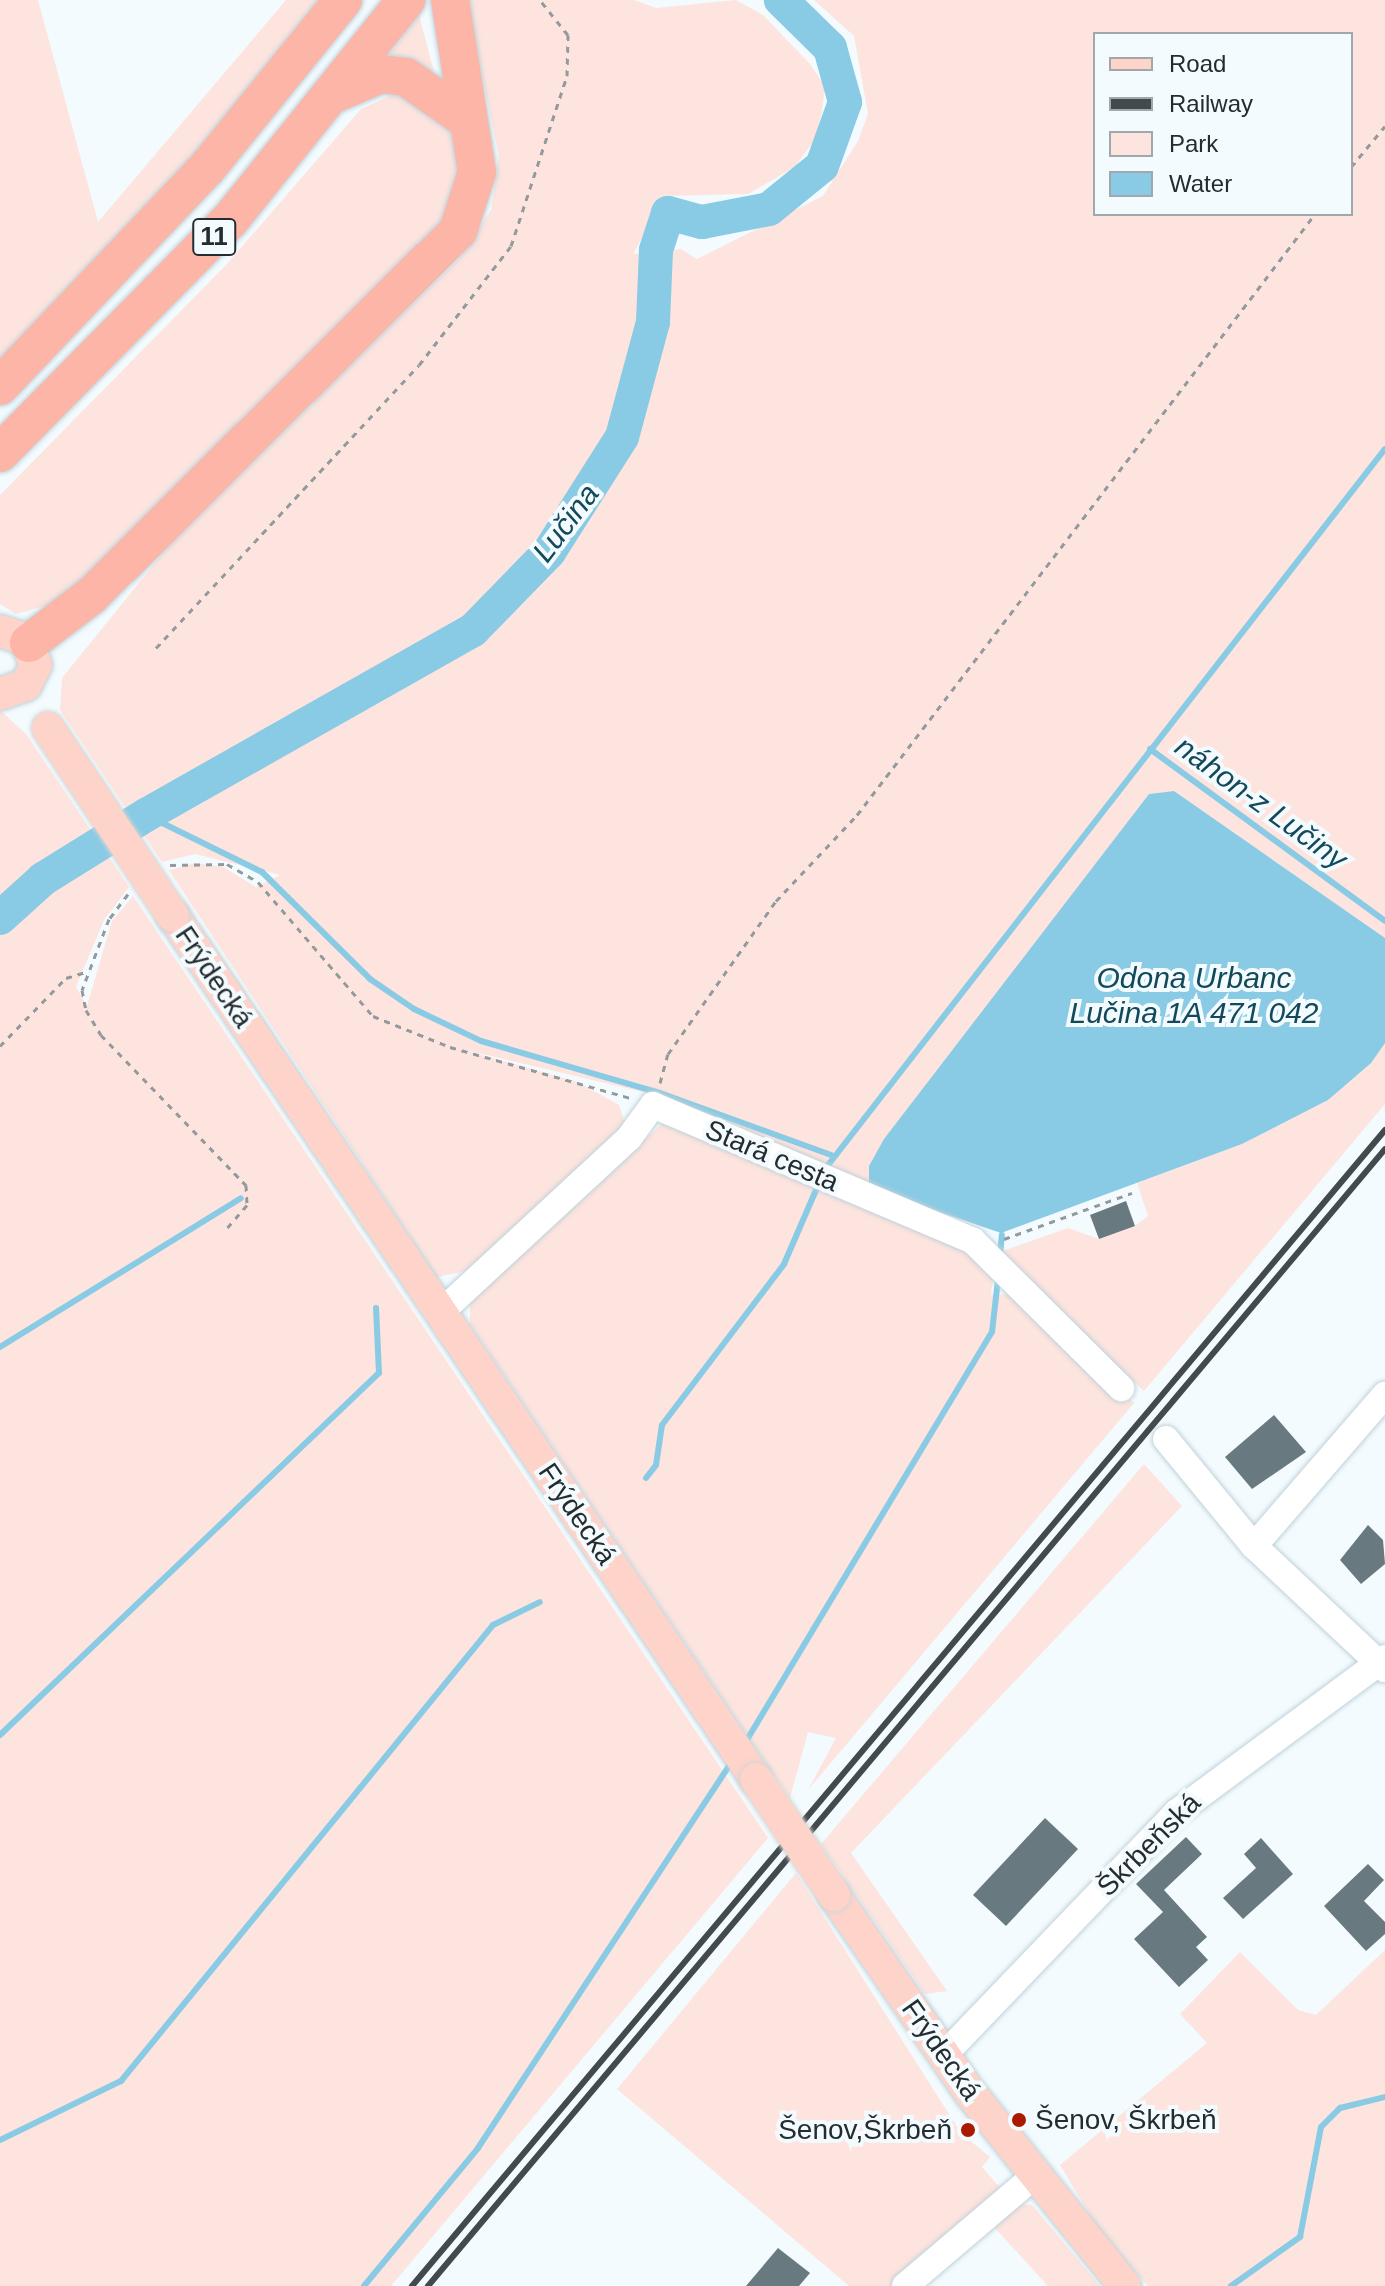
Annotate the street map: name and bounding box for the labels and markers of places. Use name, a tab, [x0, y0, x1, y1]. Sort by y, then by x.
place label: Šenov, Škrbeň	[1035, 2103, 1217, 2137]
marker: Šenov, Škrbeň	[1010, 2111, 1028, 2129]
place label: Šenov,Škrbeň	[778, 2113, 952, 2147]
marker: Šenov,Škrbeň	[959, 2121, 977, 2139]

